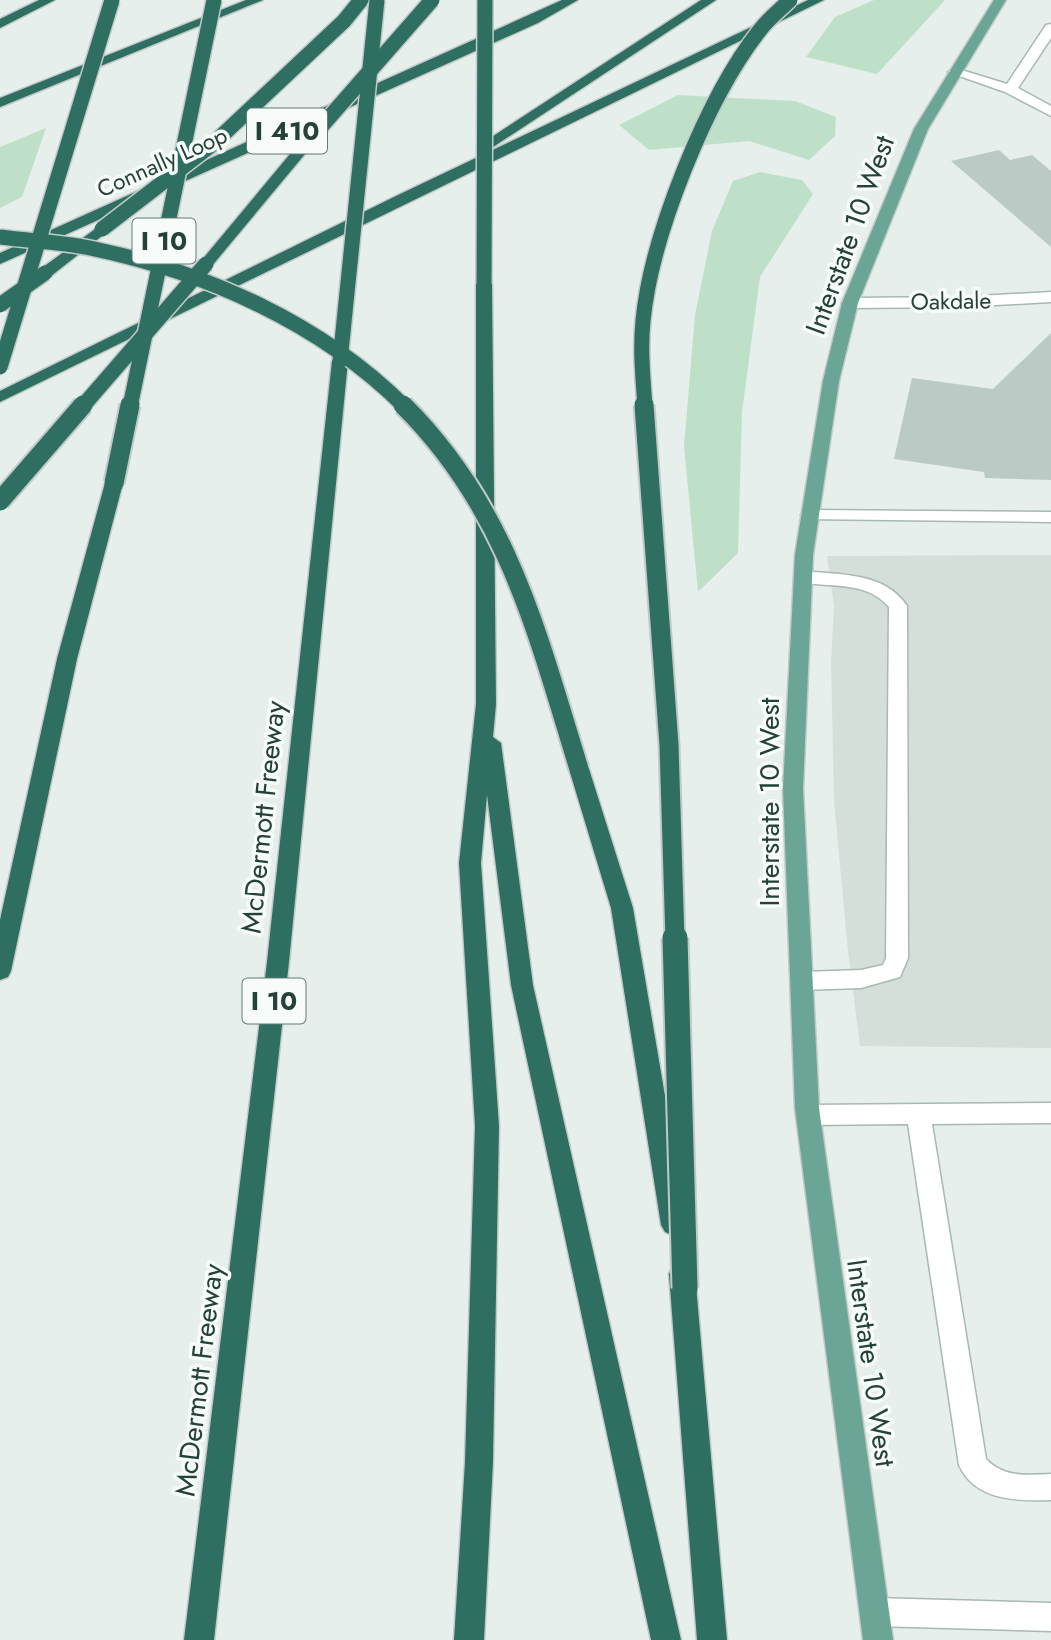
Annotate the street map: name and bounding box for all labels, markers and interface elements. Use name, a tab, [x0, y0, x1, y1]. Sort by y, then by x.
road number: I 410	[247, 108, 327, 154]
street label: Connally Loop	[91, 118, 233, 206]
street label: Interstate 10 West	[795, 130, 905, 340]
road number: I 10	[132, 218, 196, 264]
street label: Oakdale	[910, 283, 992, 319]
street label: Interstate 10 West	[749, 697, 790, 907]
street label: McDermott Freeway	[230, 698, 296, 935]
road number: I 10	[243, 978, 306, 1024]
street label: Interstate 10 West	[836, 1257, 906, 1470]
street label: McDermott Freeway	[164, 1261, 234, 1499]

